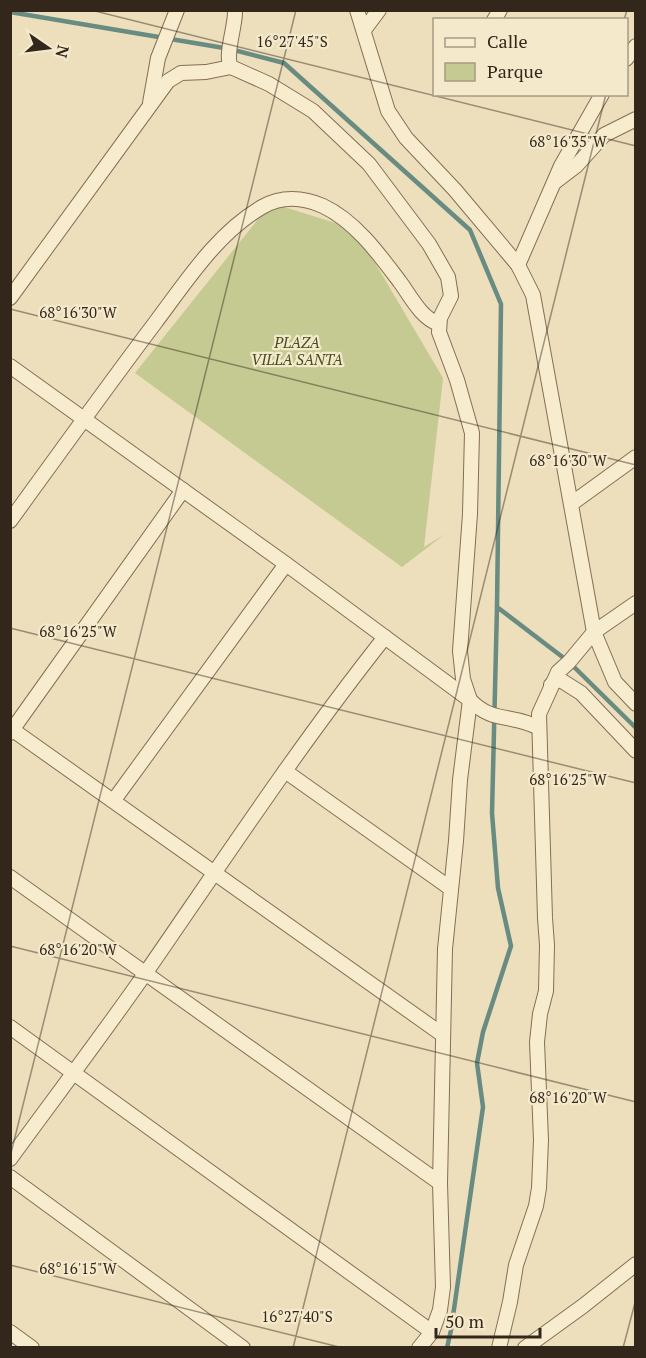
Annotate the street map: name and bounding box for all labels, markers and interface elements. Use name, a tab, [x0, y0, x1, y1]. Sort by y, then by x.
north arrow	[18, 18, 78, 78]
legend	[433, 18, 628, 96]
text: Calle	[487, 29, 528, 53]
text: 16°27'45"S	[256, 31, 328, 51]
text: N	[50, 43, 75, 60]
text: Parque	[487, 59, 543, 83]
text: 68°16'35"W	[529, 131, 608, 151]
text: 68°16'30"W	[39, 302, 118, 322]
park label: PLAZA VILLA SANTA	[251, 332, 343, 369]
text: 68°16'30"W	[529, 450, 608, 470]
text: 68°16'25"W	[39, 621, 118, 641]
text: 68°16'25"W	[529, 769, 608, 789]
text: 68°16'20"W	[39, 939, 118, 959]
text: 68°16'20"W	[529, 1087, 608, 1107]
text: 68°16'15"W	[39, 1258, 118, 1278]
scale bar	[436, 1301, 540, 1339]
text: 16°27'40"S	[261, 1306, 333, 1326]
text: 50 m	[445, 1309, 485, 1333]

